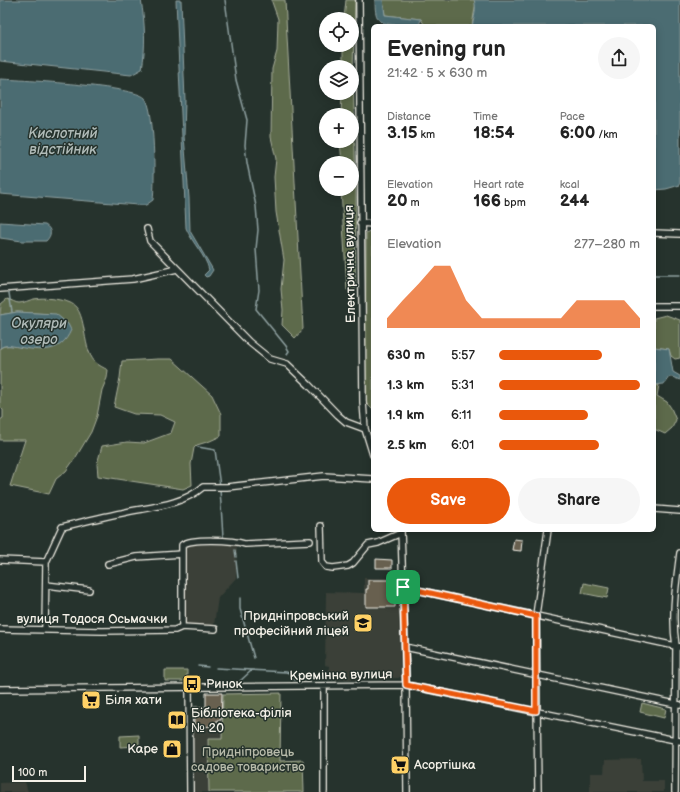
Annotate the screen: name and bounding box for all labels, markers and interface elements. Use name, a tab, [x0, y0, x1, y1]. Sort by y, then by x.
map controls	[319, 12, 359, 196]
button: locate	[319, 12, 359, 52]
text: Evening run	[387, 36, 506, 63]
button: share	[598, 37, 640, 79]
button: layers	[319, 60, 359, 100]
text: 21:42 · 5 × 630 m	[387, 65, 487, 81]
button: +	[319, 108, 359, 148]
text: Distance	[387, 110, 431, 123]
text: Time	[473, 110, 498, 123]
text: Pace	[560, 110, 585, 123]
text: 3.15	[387, 123, 418, 143]
text: 18:54	[473, 123, 515, 143]
text: 6:00	[560, 123, 595, 143]
water label: Кислотний відстійник	[28, 125, 98, 158]
text: km	[418, 128, 435, 141]
text: /km	[595, 128, 618, 141]
button: −	[319, 156, 359, 196]
text: Elevation	[387, 178, 433, 191]
text: Heart rate	[473, 178, 524, 191]
text: kcal	[560, 178, 579, 191]
text: 20	[387, 191, 407, 211]
text: 166	[473, 191, 501, 211]
text: 244	[560, 191, 589, 211]
text: m	[407, 196, 420, 209]
text: bpm	[501, 196, 526, 209]
street label: Електрична вулиця	[341, 205, 359, 323]
text: Elevation	[387, 236, 441, 252]
text: 277–280 m	[574, 236, 640, 252]
water label: Окуляри озеро	[11, 315, 67, 348]
text: 630 m	[387, 347, 425, 363]
text: 5:57	[451, 347, 475, 363]
text: 1.3 km	[387, 377, 424, 393]
text: 5:31	[451, 377, 474, 393]
text: 1.9 km	[387, 407, 424, 423]
text: 6:11	[451, 407, 472, 423]
text: 2.5 km	[387, 437, 427, 453]
text: 6:01	[451, 437, 474, 453]
button: Save	[387, 478, 510, 524]
button: Share	[518, 478, 640, 524]
pin	[386, 570, 420, 604]
icon: arrive	[392, 576, 414, 598]
place label: Придніпровський професійний ліцей	[234, 608, 349, 639]
street label: вулиця Тодося Осьмачки	[17, 611, 167, 627]
school or university icon: Придніпровський професійний ліцей	[352, 612, 374, 634]
street label: Кремінна вулиця	[289, 666, 393, 684]
bus stop icon: Ринок	[181, 673, 203, 695]
place label: Ринок	[206, 676, 243, 692]
supermarket icon: Біля хати	[80, 689, 102, 711]
place label: Біля хати	[105, 692, 162, 708]
place label: Бібліотека-філія № 20	[191, 705, 292, 736]
library icon: Бібліотека-філія № 20	[166, 709, 188, 731]
shop icon: Каре	[161, 738, 183, 760]
place label: Каре	[127, 741, 158, 757]
park label: Придніпровець садове товариство	[191, 744, 305, 775]
supermarket icon: Асортішка	[389, 754, 411, 776]
place label: Асортішка	[413, 757, 476, 773]
scale bar	[12, 764, 86, 783]
text: 100 m	[18, 766, 47, 779]

